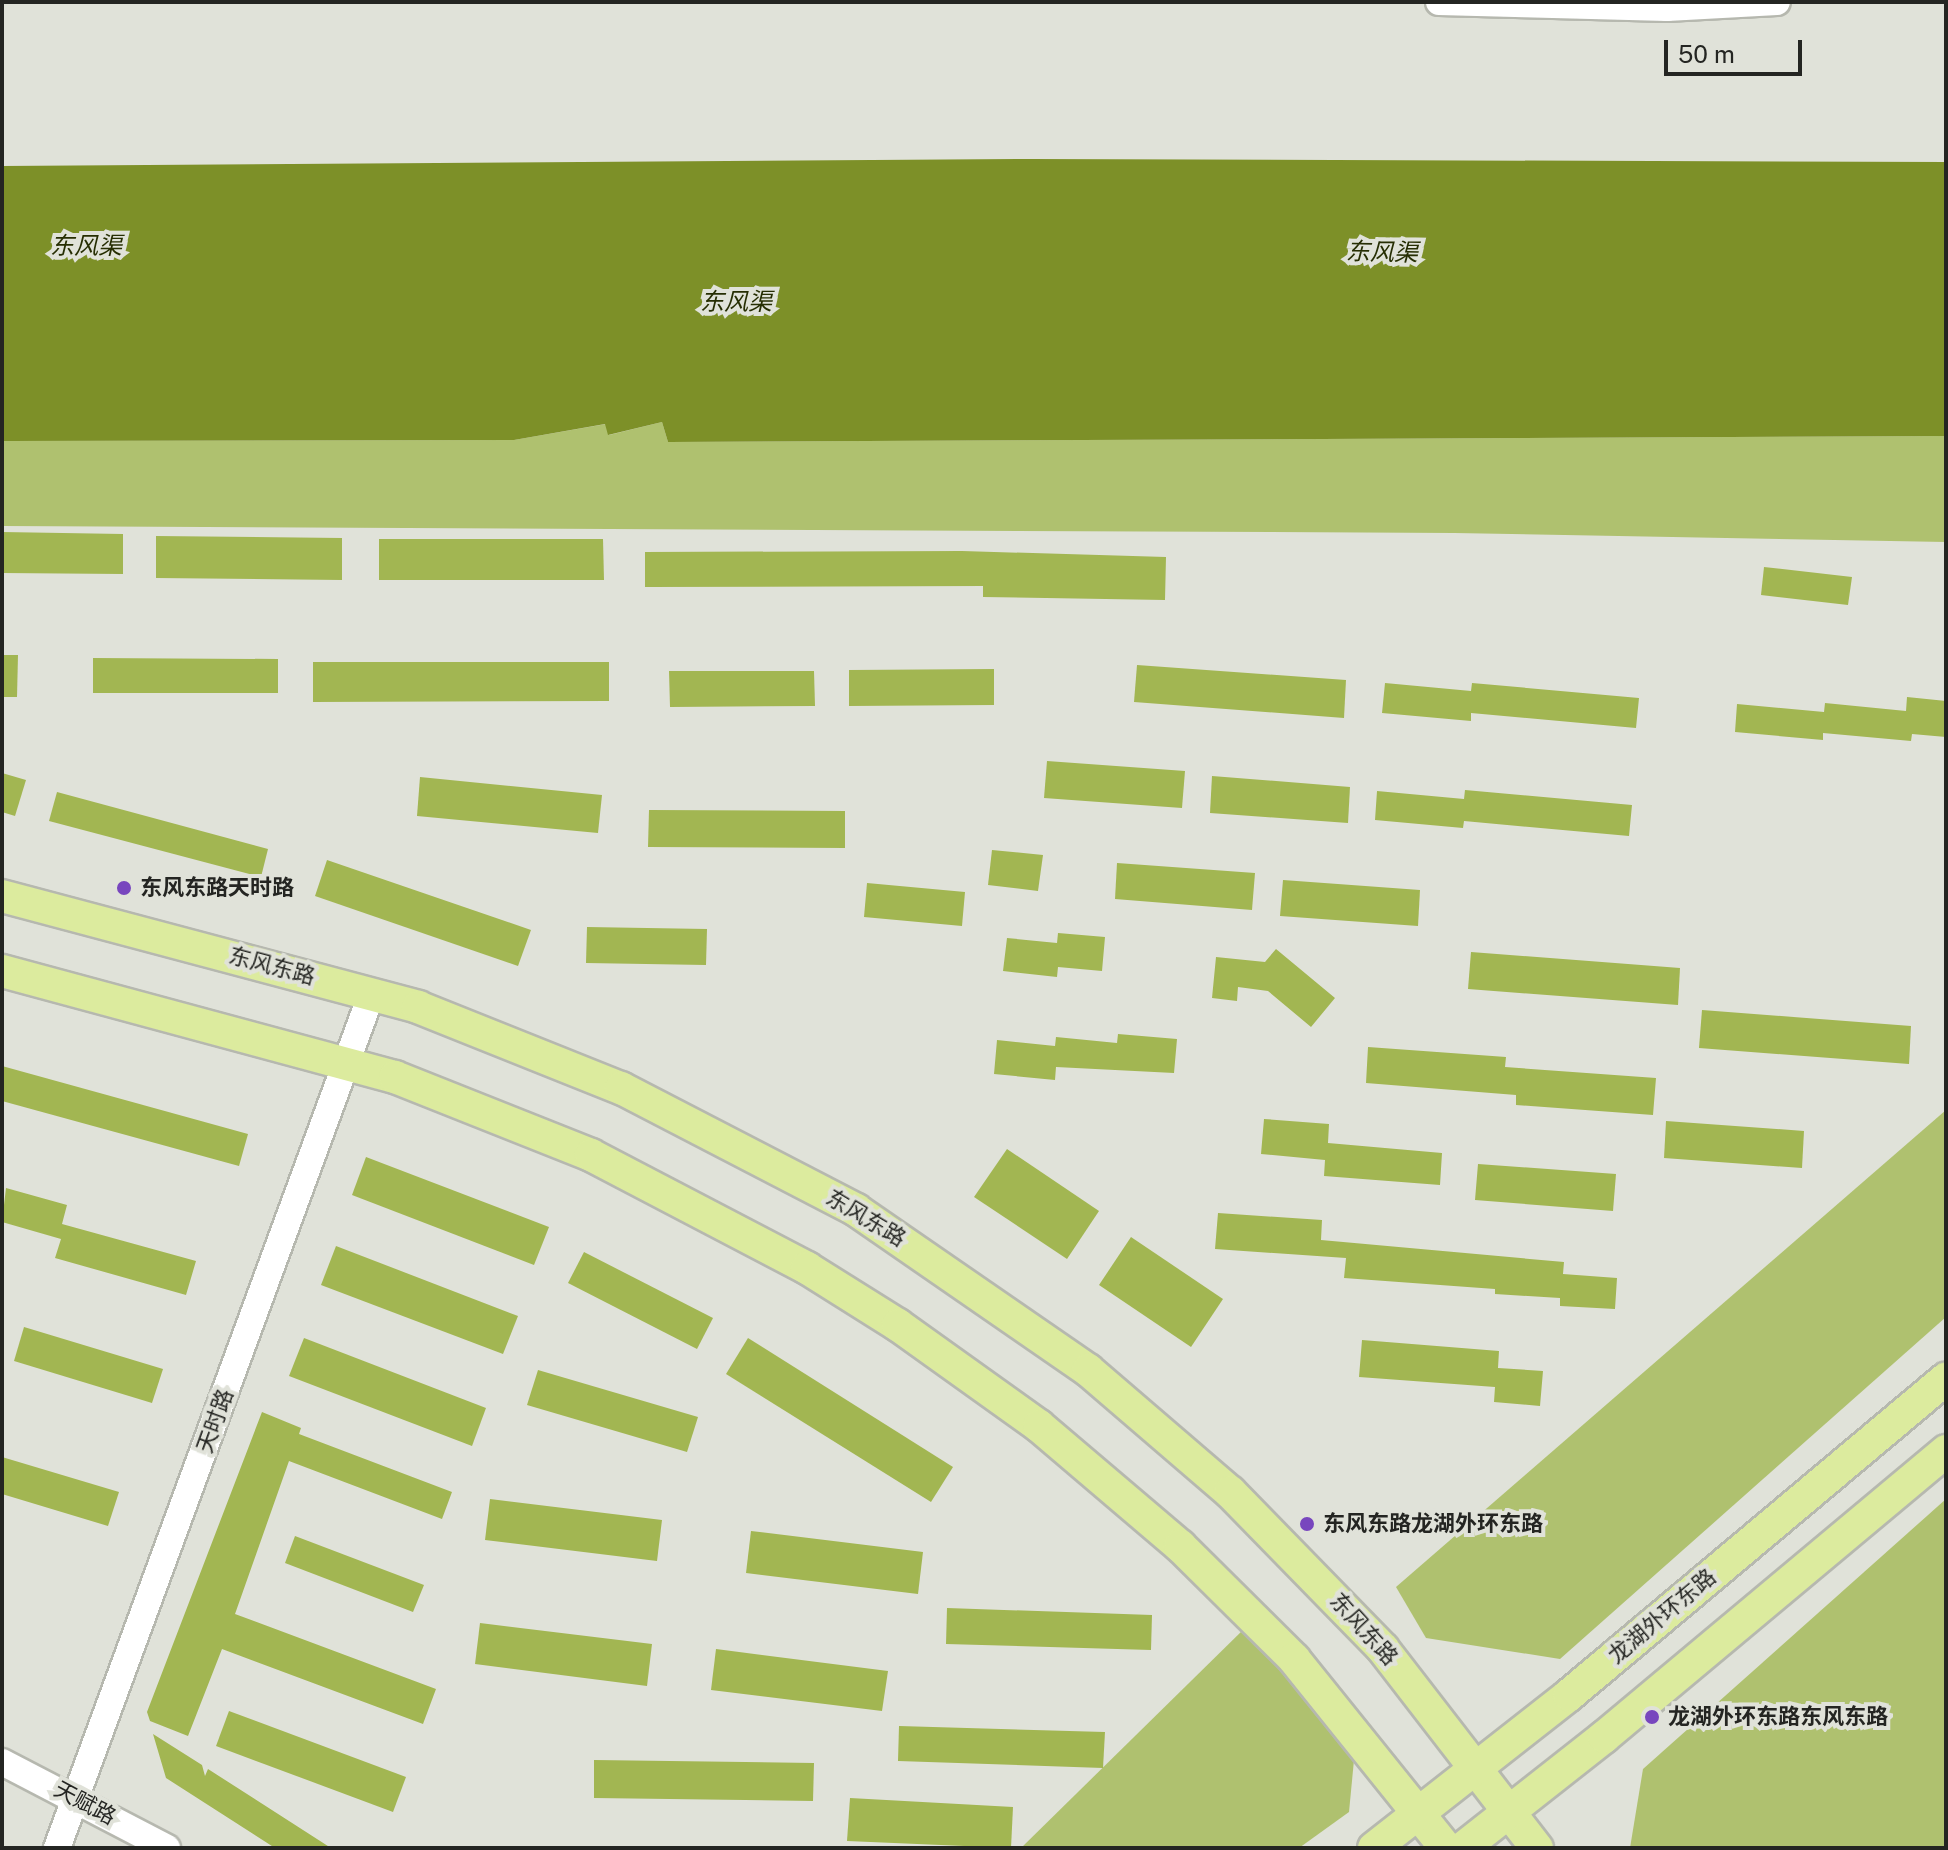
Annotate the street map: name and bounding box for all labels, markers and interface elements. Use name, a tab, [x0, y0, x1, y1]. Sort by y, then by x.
scale bar	[1668, 24, 1806, 74]
text: 50 m	[1678, 40, 1735, 68]
water label: 东风渠	[50, 232, 122, 260]
water label: 东风渠	[1346, 237, 1418, 267]
water label: 东风渠	[700, 288, 772, 316]
place label: 东风东路天时路	[140, 875, 294, 901]
marker: 东风东路天时路	[115, 879, 133, 897]
street label: 东风东路	[226, 942, 318, 990]
street label: 东风东路	[821, 1184, 911, 1252]
street label: 天时路	[191, 1385, 239, 1457]
place label: 东风东路龙湖外环东路	[1323, 1511, 1543, 1537]
marker: 东风东路龙湖外环东路	[1298, 1515, 1316, 1533]
street label: 龙湖外环东路	[1603, 1563, 1721, 1669]
street label: 东风东路	[1325, 1587, 1403, 1671]
place label: 龙湖外环东路东风东路	[1668, 1704, 1888, 1730]
marker: 龙湖外环东路东风东路	[1643, 1708, 1661, 1726]
street label: 天赋路	[50, 1776, 120, 1830]

